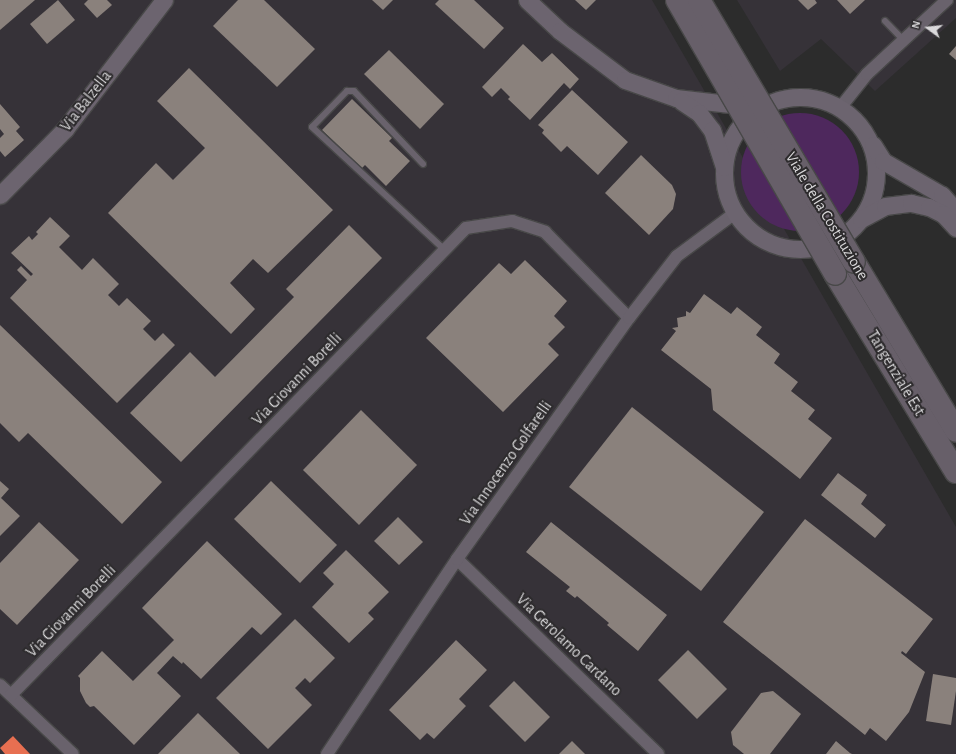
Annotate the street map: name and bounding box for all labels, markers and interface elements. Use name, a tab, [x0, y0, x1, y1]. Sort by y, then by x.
north arrow	[908, 8, 948, 48]
text: N	[910, 20, 922, 30]
street label: Via Balzella	[56, 67, 116, 135]
street label: Viale della Costituzione	[781, 149, 873, 283]
street label: Tangenziale Est	[863, 327, 929, 419]
street label: Via Giovanni Borelli	[248, 329, 346, 429]
street label: Via Innocenzo Golfarelli	[456, 397, 556, 529]
street label: Via Giovanni Borelli	[22, 561, 120, 661]
street label: Via Gerolamo Cardano	[512, 590, 626, 700]

